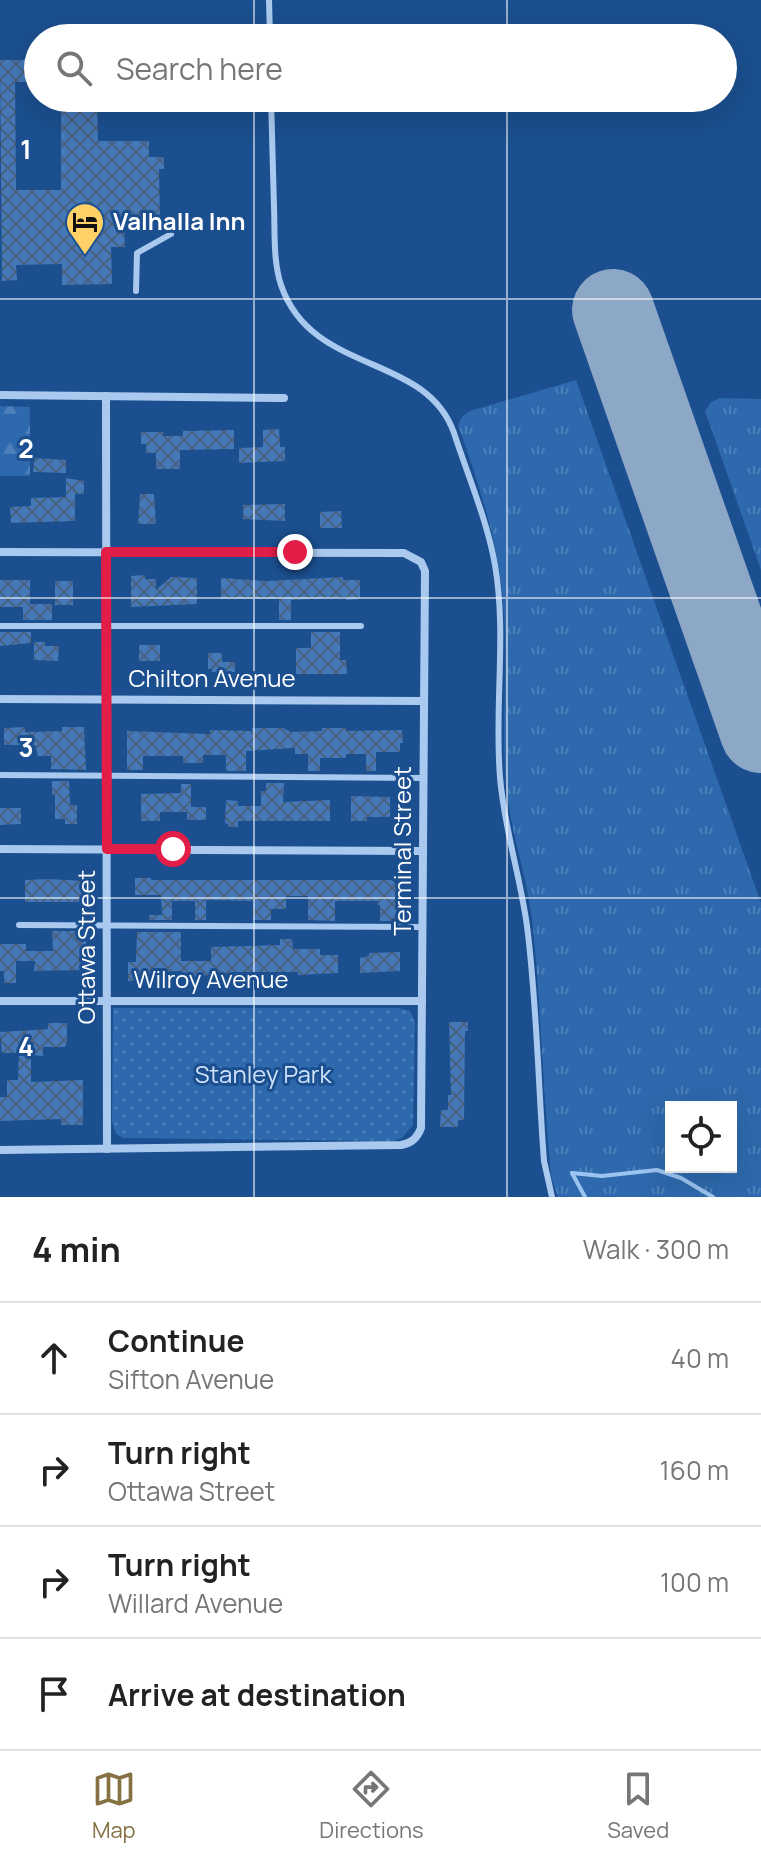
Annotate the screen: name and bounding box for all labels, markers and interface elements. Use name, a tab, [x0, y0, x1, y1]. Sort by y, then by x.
search box	[24, 24, 737, 112]
icon: search	[52, 46, 96, 90]
text: Search here	[116, 48, 283, 89]
text: 1	[20, 131, 32, 167]
hotel icon: Valhalla Inn	[64, 201, 106, 256]
place label: Valhalla Inn	[113, 204, 246, 237]
text: 2	[18, 430, 34, 466]
route end	[277, 534, 313, 570]
street label: Chilton Avenue	[128, 661, 296, 694]
text: 3	[18, 729, 34, 765]
street label: Terminal Street	[385, 766, 418, 936]
route start	[155, 831, 191, 867]
street label: Ottawa Street	[69, 870, 102, 1024]
street label: Wilroy Avenue	[134, 962, 288, 995]
text: 4	[18, 1028, 34, 1064]
park label: Stanley Park	[195, 1057, 332, 1090]
map controls	[665, 1101, 737, 1173]
button: locate	[665, 1101, 737, 1173]
text: 4 min	[32, 1226, 121, 1272]
text: Walk · 300 m	[583, 1231, 729, 1267]
text: Continue	[108, 1320, 244, 1361]
icon: ahead	[32, 1336, 76, 1380]
text: 40 m	[671, 1340, 729, 1376]
text: Sifton Avenue	[108, 1361, 274, 1397]
text: Turn right	[108, 1432, 251, 1473]
icon: right	[32, 1448, 76, 1492]
text: 160 m	[660, 1452, 729, 1488]
text: Ottawa Street	[108, 1473, 275, 1509]
text: Turn right	[108, 1544, 251, 1585]
icon: right	[32, 1560, 76, 1604]
text: 100 m	[660, 1564, 729, 1600]
text: Willard Avenue	[108, 1585, 283, 1621]
icon: arrive	[32, 1672, 76, 1716]
text: Arrive at destination	[108, 1674, 406, 1715]
tab: Map	[92, 1767, 136, 1845]
tab: Directions	[319, 1767, 424, 1845]
tab: Saved	[607, 1767, 669, 1845]

